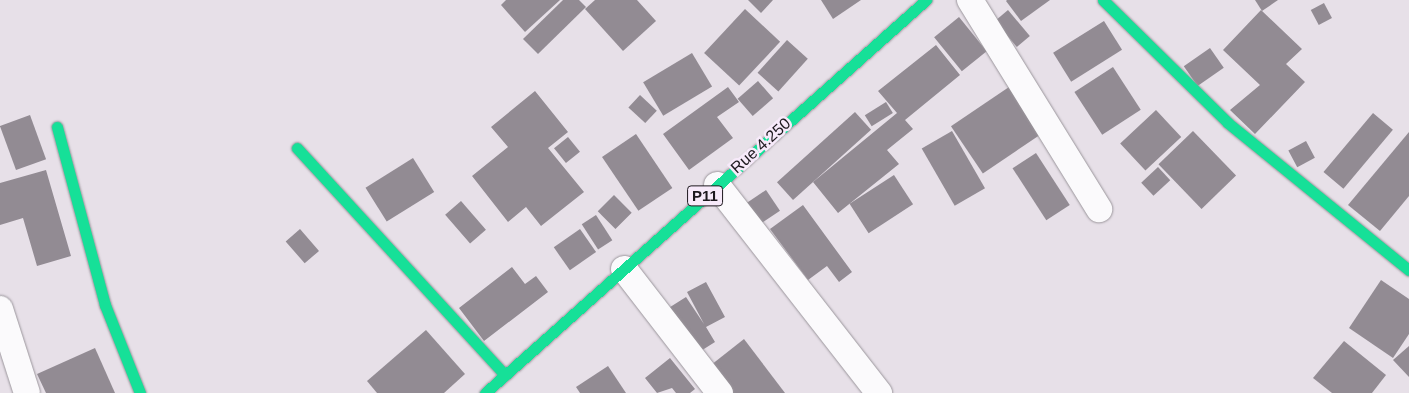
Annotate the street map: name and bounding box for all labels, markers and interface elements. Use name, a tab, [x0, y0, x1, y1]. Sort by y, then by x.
street label: Rue 4.250	[727, 114, 795, 178]
road number: P11	[686, 184, 724, 208]

